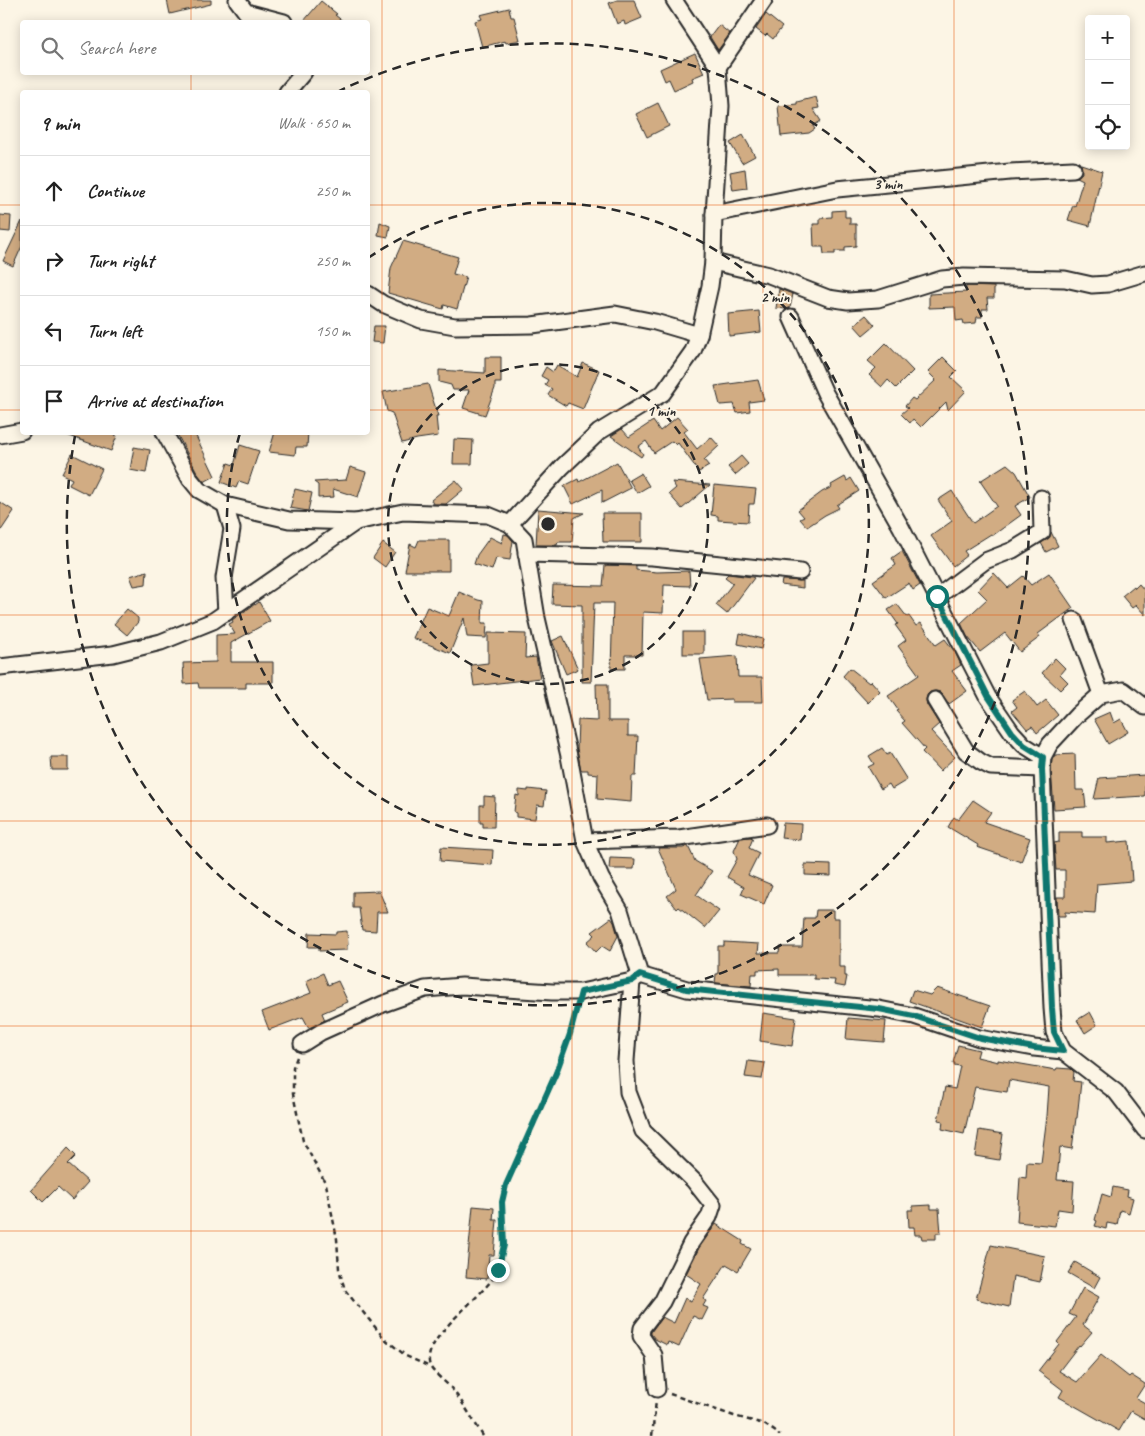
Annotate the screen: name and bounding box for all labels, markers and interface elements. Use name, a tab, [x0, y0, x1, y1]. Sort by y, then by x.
map controls	[1085, 15, 1130, 150]
button: +	[1085, 15, 1130, 60]
search box	[20, 20, 370, 75]
icon: search	[38, 34, 66, 62]
text: Search here	[78, 36, 155, 60]
button: −	[1085, 60, 1130, 105]
button: locate	[1085, 105, 1130, 150]
text: 9 min	[40, 110, 80, 136]
text: Walk · 650 m	[278, 113, 350, 133]
text: 3 min	[874, 175, 903, 194]
icon: ahead	[40, 177, 68, 205]
text: Continue	[87, 179, 144, 203]
text: 250 m	[316, 181, 350, 201]
icon: right	[40, 247, 68, 275]
text: Turn right	[87, 249, 154, 273]
text: 250 m	[316, 251, 350, 271]
text: 2 min	[761, 288, 790, 307]
icon: left	[40, 317, 68, 345]
text: Turn left	[87, 319, 142, 343]
text: 150 m	[316, 321, 350, 341]
icon: arrive	[40, 387, 68, 415]
text: Arrive at destination	[87, 389, 223, 413]
text: 1 min	[647, 402, 676, 421]
centre of rings	[539, 515, 557, 533]
route start	[926, 585, 949, 608]
route end	[487, 1259, 510, 1282]

